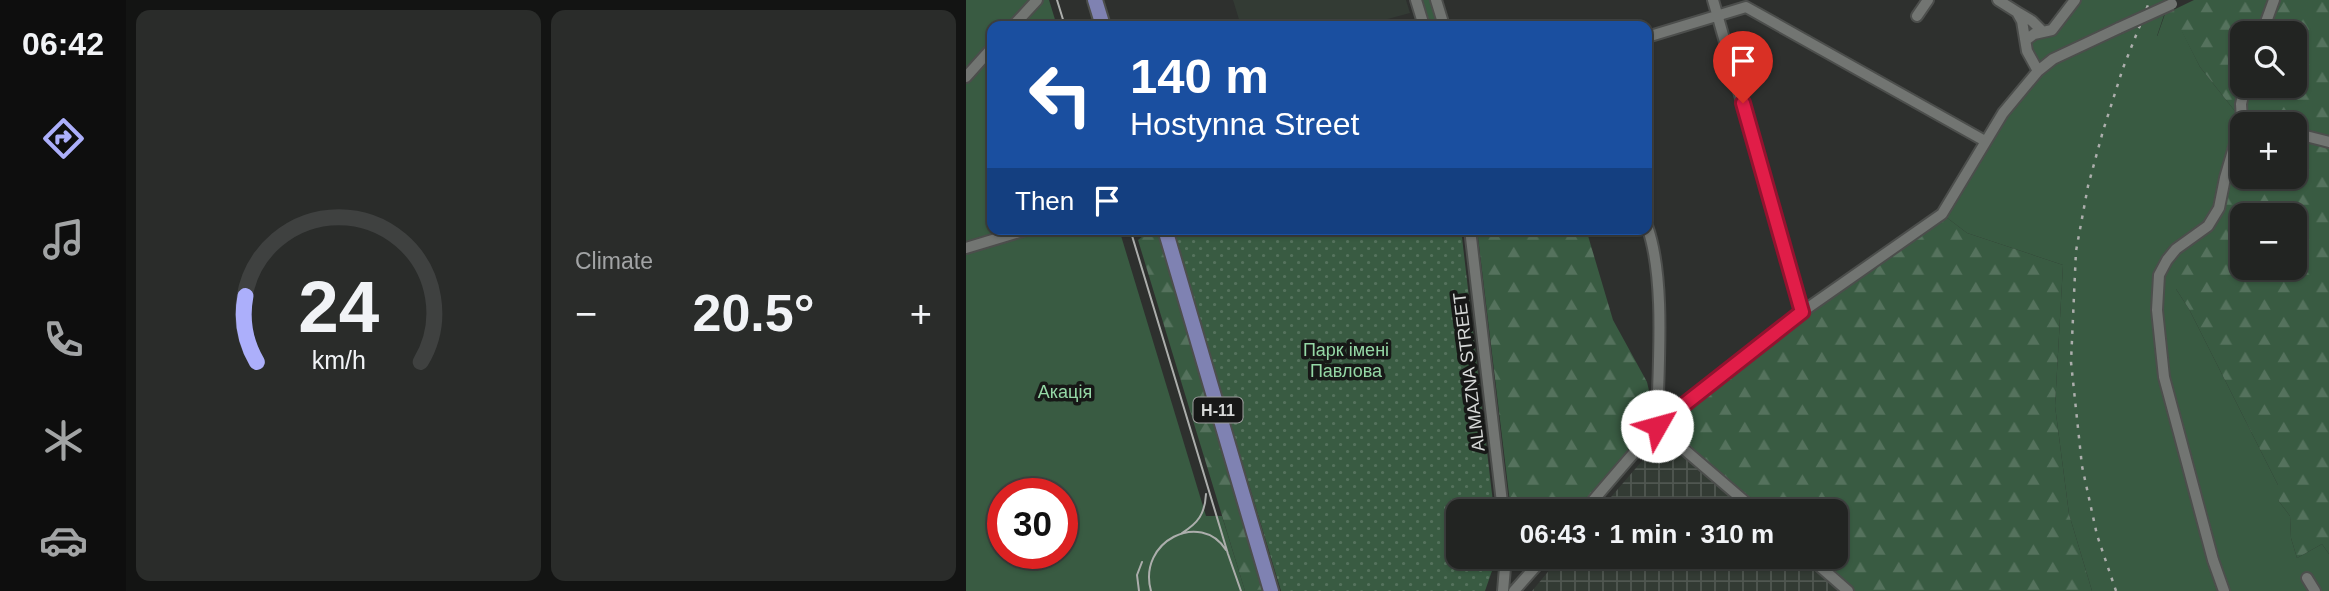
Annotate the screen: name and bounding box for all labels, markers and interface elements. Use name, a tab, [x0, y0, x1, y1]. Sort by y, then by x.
map controls	[2230, 21, 2307, 280]
button: search	[2230, 21, 2307, 98]
text: 06:42	[22, 26, 104, 62]
pin	[1713, 31, 1773, 103]
icon: arrive	[1724, 42, 1762, 80]
icon: left	[1015, 49, 1106, 140]
text: 140 m	[1130, 49, 1269, 103]
text: Hostynna Street	[1130, 106, 1359, 142]
button: +	[2230, 112, 2307, 189]
icon: directions	[39, 114, 88, 163]
icon: arrive	[1088, 182, 1126, 220]
text: Then	[1015, 186, 1074, 216]
button: −	[2230, 203, 2307, 280]
icon: music	[39, 215, 88, 264]
text: Climate	[575, 248, 653, 274]
text: 24	[298, 266, 379, 347]
text: 20.5°	[692, 284, 815, 342]
street label: ALMAZNA STREET	[1449, 291, 1489, 453]
text: −	[575, 293, 597, 335]
text: +	[910, 293, 932, 335]
icon: phone	[39, 315, 88, 364]
park label: Парк імені Павлова	[1303, 340, 1389, 381]
text: km/h	[311, 345, 366, 373]
park label: Акація	[1038, 382, 1092, 402]
position arrow	[1620, 389, 1694, 463]
road number: Н-11	[1194, 398, 1242, 422]
icon: climate	[39, 416, 88, 465]
speed limit sign: 30	[987, 478, 1078, 569]
icon: car	[39, 516, 88, 565]
text: 06:43 · 1 min · 310 m	[1520, 519, 1774, 549]

